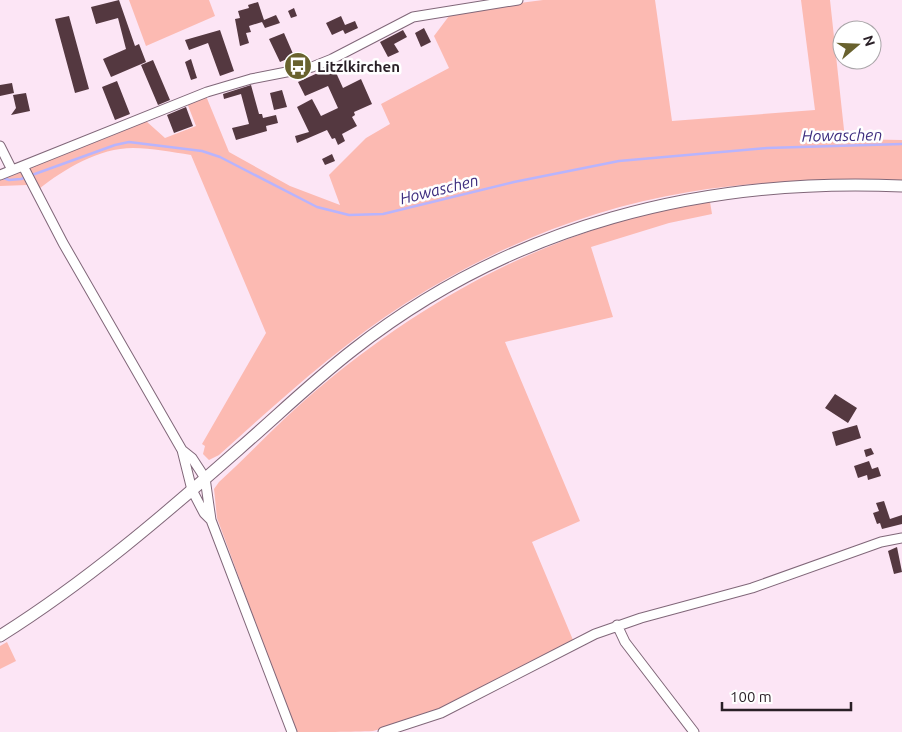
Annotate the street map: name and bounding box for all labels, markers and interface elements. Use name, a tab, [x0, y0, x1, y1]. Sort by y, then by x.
north arrow	[832, 20, 882, 70]
text: N	[860, 33, 879, 48]
bus stop icon: Litzlkirchen	[283, 51, 313, 81]
place label: Litzlkirchen	[317, 58, 400, 75]
water label: Howaschen	[802, 125, 882, 145]
water label: Howaschen	[398, 171, 480, 207]
scale bar	[722, 680, 851, 712]
text: 100 m	[730, 688, 772, 705]

